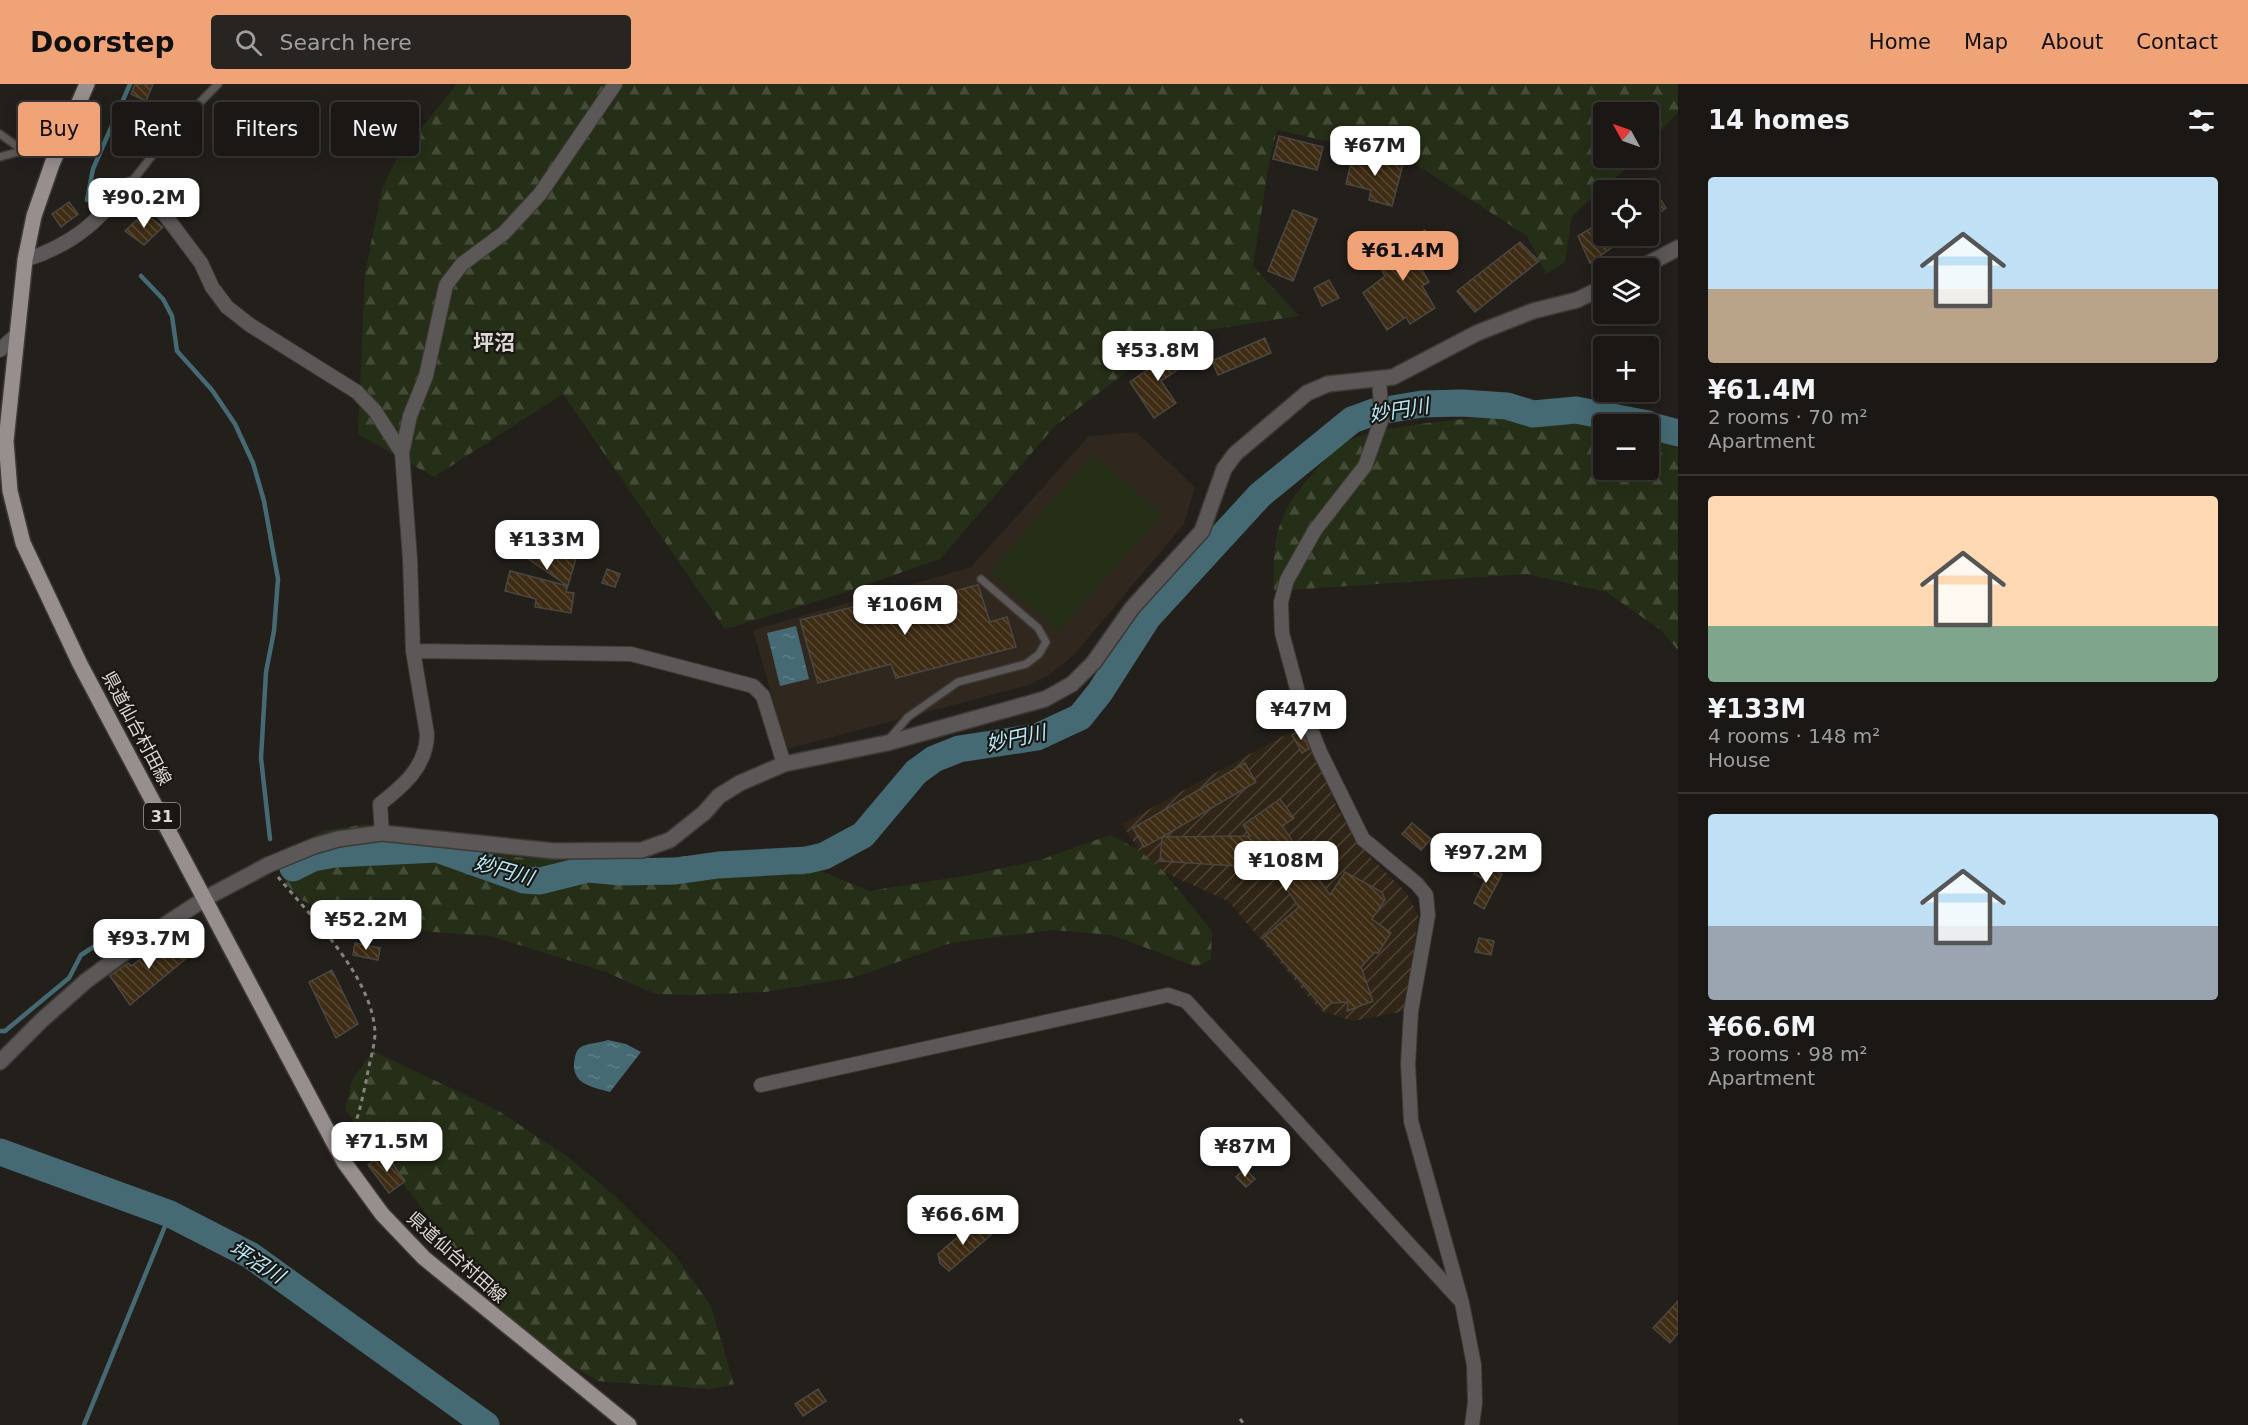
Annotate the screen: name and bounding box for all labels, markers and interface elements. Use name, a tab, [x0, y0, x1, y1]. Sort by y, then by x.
search box	[211, 15, 631, 69]
text: Doorstep	[30, 26, 175, 59]
icon: search	[232, 26, 265, 59]
text: Search here	[280, 30, 412, 55]
text: Home	[1869, 30, 1931, 54]
text: Map	[1964, 30, 2008, 54]
text: About	[2041, 30, 2103, 54]
text: Contact	[2136, 30, 2218, 54]
chip: Buy	[18, 102, 100, 156]
chip: Rent	[112, 102, 202, 156]
chip: Filters	[214, 102, 319, 156]
chip: New	[331, 102, 419, 156]
north arrow	[1593, 102, 1659, 168]
map controls	[1593, 102, 1659, 480]
icon: filters	[2185, 104, 2218, 137]
text: 14 homes	[1708, 105, 1850, 135]
pin: ¥67M	[1339, 126, 1411, 177]
text: ¥67M	[1344, 133, 1406, 157]
pin: ¥90.2M	[95, 178, 193, 229]
button: locate	[1593, 180, 1659, 246]
text: ¥90.2M	[102, 185, 186, 209]
icon: home	[1909, 216, 2017, 324]
pin: ¥61.4M	[1354, 231, 1452, 282]
text: ¥61.4M	[1361, 238, 1445, 262]
button: layers	[1593, 258, 1659, 324]
district label: 坪沼	[473, 331, 515, 355]
pin: ¥53.8M	[1109, 331, 1207, 382]
button: +	[1593, 336, 1659, 402]
text: ¥53.8M	[1116, 338, 1200, 362]
text: ¥61.4M	[1708, 375, 1816, 405]
water label: 妙円川	[1367, 393, 1432, 427]
text: 2 rooms · 70 m²	[1708, 405, 1868, 429]
button: −	[1593, 414, 1659, 480]
text: Apartment	[1708, 429, 1815, 453]
pin: ¥133M	[505, 520, 589, 571]
text: ¥133M	[509, 527, 585, 551]
icon: home	[1909, 535, 2017, 643]
pin: ¥106M	[863, 585, 947, 636]
text: ¥106M	[867, 592, 943, 616]
street label: 県道仙台村田線	[98, 667, 176, 789]
pin: ¥47M	[1265, 690, 1337, 741]
text: ¥133M	[1708, 694, 1806, 724]
text: ¥47M	[1270, 697, 1332, 721]
water label: 妙円川	[984, 720, 1050, 756]
text: 4 rooms · 148 m²	[1708, 724, 1880, 748]
text: House	[1708, 748, 1771, 772]
road number: 31	[144, 803, 180, 829]
pin: ¥97.2M	[1437, 833, 1535, 884]
text: ¥97.2M	[1444, 840, 1528, 864]
pin: ¥108M	[1244, 841, 1328, 892]
text: ¥108M	[1248, 848, 1324, 872]
water label: 妙円川	[472, 850, 538, 890]
icon: home	[1909, 853, 2017, 961]
pin: ¥52.2M	[317, 900, 415, 951]
text: ¥52.2M	[324, 907, 408, 931]
pin: ¥93.7M	[100, 919, 198, 970]
text: ¥93.7M	[107, 926, 191, 950]
text: ¥66.6M	[1708, 1012, 1816, 1042]
text: 3 rooms · 98 m²	[1708, 1042, 1868, 1066]
text: Apartment	[1708, 1066, 1815, 1090]
pin: ¥71.5M	[338, 1122, 436, 1173]
pin: ¥87M	[1209, 1127, 1281, 1178]
text: ¥71.5M	[345, 1129, 429, 1153]
text: ¥87M	[1214, 1134, 1276, 1158]
pin: ¥66.6M	[914, 1195, 1012, 1246]
text: ¥66.6M	[921, 1202, 1005, 1226]
street label: 県道仙台村田線	[403, 1207, 511, 1307]
water label: 坪沼川	[225, 1236, 290, 1289]

